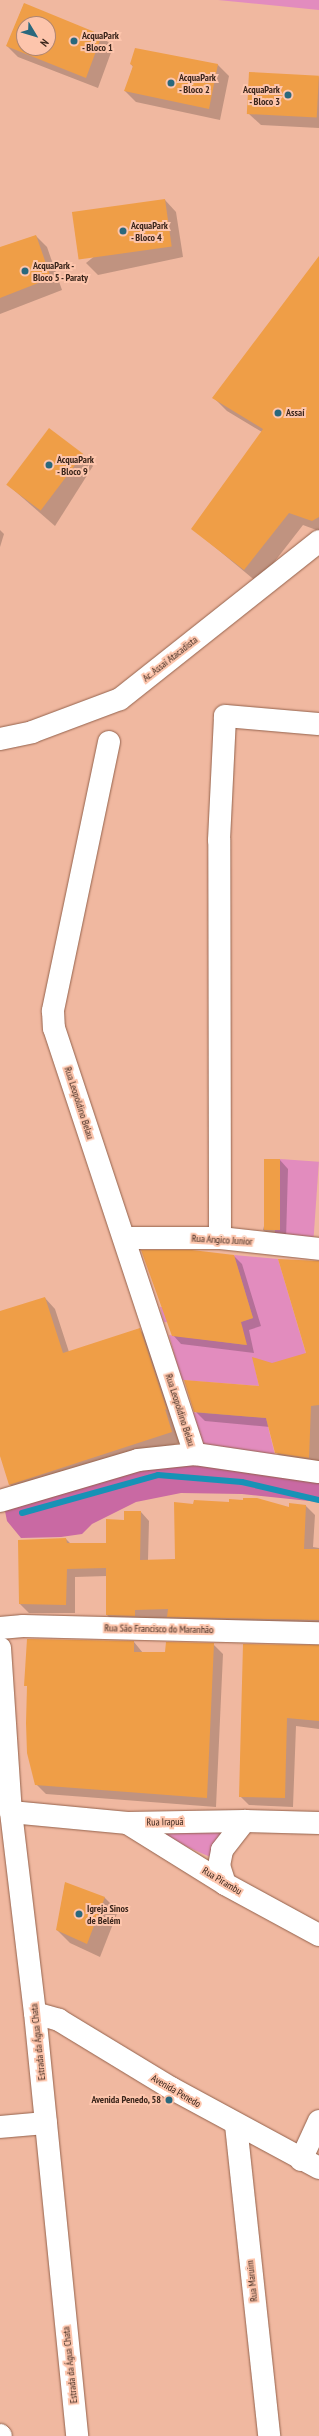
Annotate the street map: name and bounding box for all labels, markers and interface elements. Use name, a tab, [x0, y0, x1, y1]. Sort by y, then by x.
north arrow	[16, 16, 56, 56]
place label: AcquaPark - Bloco 1	[82, 29, 119, 52]
text: N	[37, 36, 52, 49]
marker: AcquaPark - Bloco 1	[69, 36, 79, 46]
place label: AcquaPark - Bloco 2	[179, 71, 216, 94]
marker: AcquaPark - Bloco 2	[166, 78, 176, 88]
place label: AcquaPark - Bloco 3	[243, 83, 280, 106]
marker: AcquaPark - Bloco 3	[283, 90, 293, 100]
place label: AcquaPark - Bloco 4	[131, 219, 168, 242]
marker: AcquaPark - Bloco 4	[118, 226, 128, 236]
place label: AcquaPark - Bloco 5 - Paraty	[33, 259, 89, 282]
marker: AcquaPark - Bloco 5 - Paraty	[20, 266, 30, 276]
place label: Assaí	[286, 407, 304, 419]
marker: Assaí	[273, 408, 283, 418]
place label: AcquaPark - Bloco 9	[57, 453, 94, 476]
marker: AcquaPark - Bloco 9	[44, 460, 54, 470]
street label: Ac. Assaí Atacadista	[140, 634, 200, 684]
street label: Rua Leopoldino Belau	[62, 1065, 96, 1141]
street label: Rua Angico Junior	[191, 1232, 253, 1248]
street label: Rua Leopoldino Belau	[163, 1372, 197, 1448]
street label: Rua São Francisco do Maranhão	[104, 1622, 214, 1636]
street label: Rua Irapuã	[146, 1816, 184, 1828]
street label: Rua Pirambu	[200, 1865, 244, 1897]
place label: Igreja Sinos de Belém	[87, 1902, 129, 1926]
marker: Igreja Sinos de Belém	[74, 1909, 84, 1919]
street label: Estrada da Água Chata	[28, 2003, 48, 2081]
street label: Avenida Penedo	[149, 2072, 203, 2110]
place label: Avenida Penedo, 58	[91, 2094, 161, 2106]
marker: Avenida Penedo, 58	[164, 2095, 174, 2105]
street label: Rua Maruim	[244, 2260, 260, 2302]
street label: Estrada da Água Chata	[60, 2326, 80, 2404]

